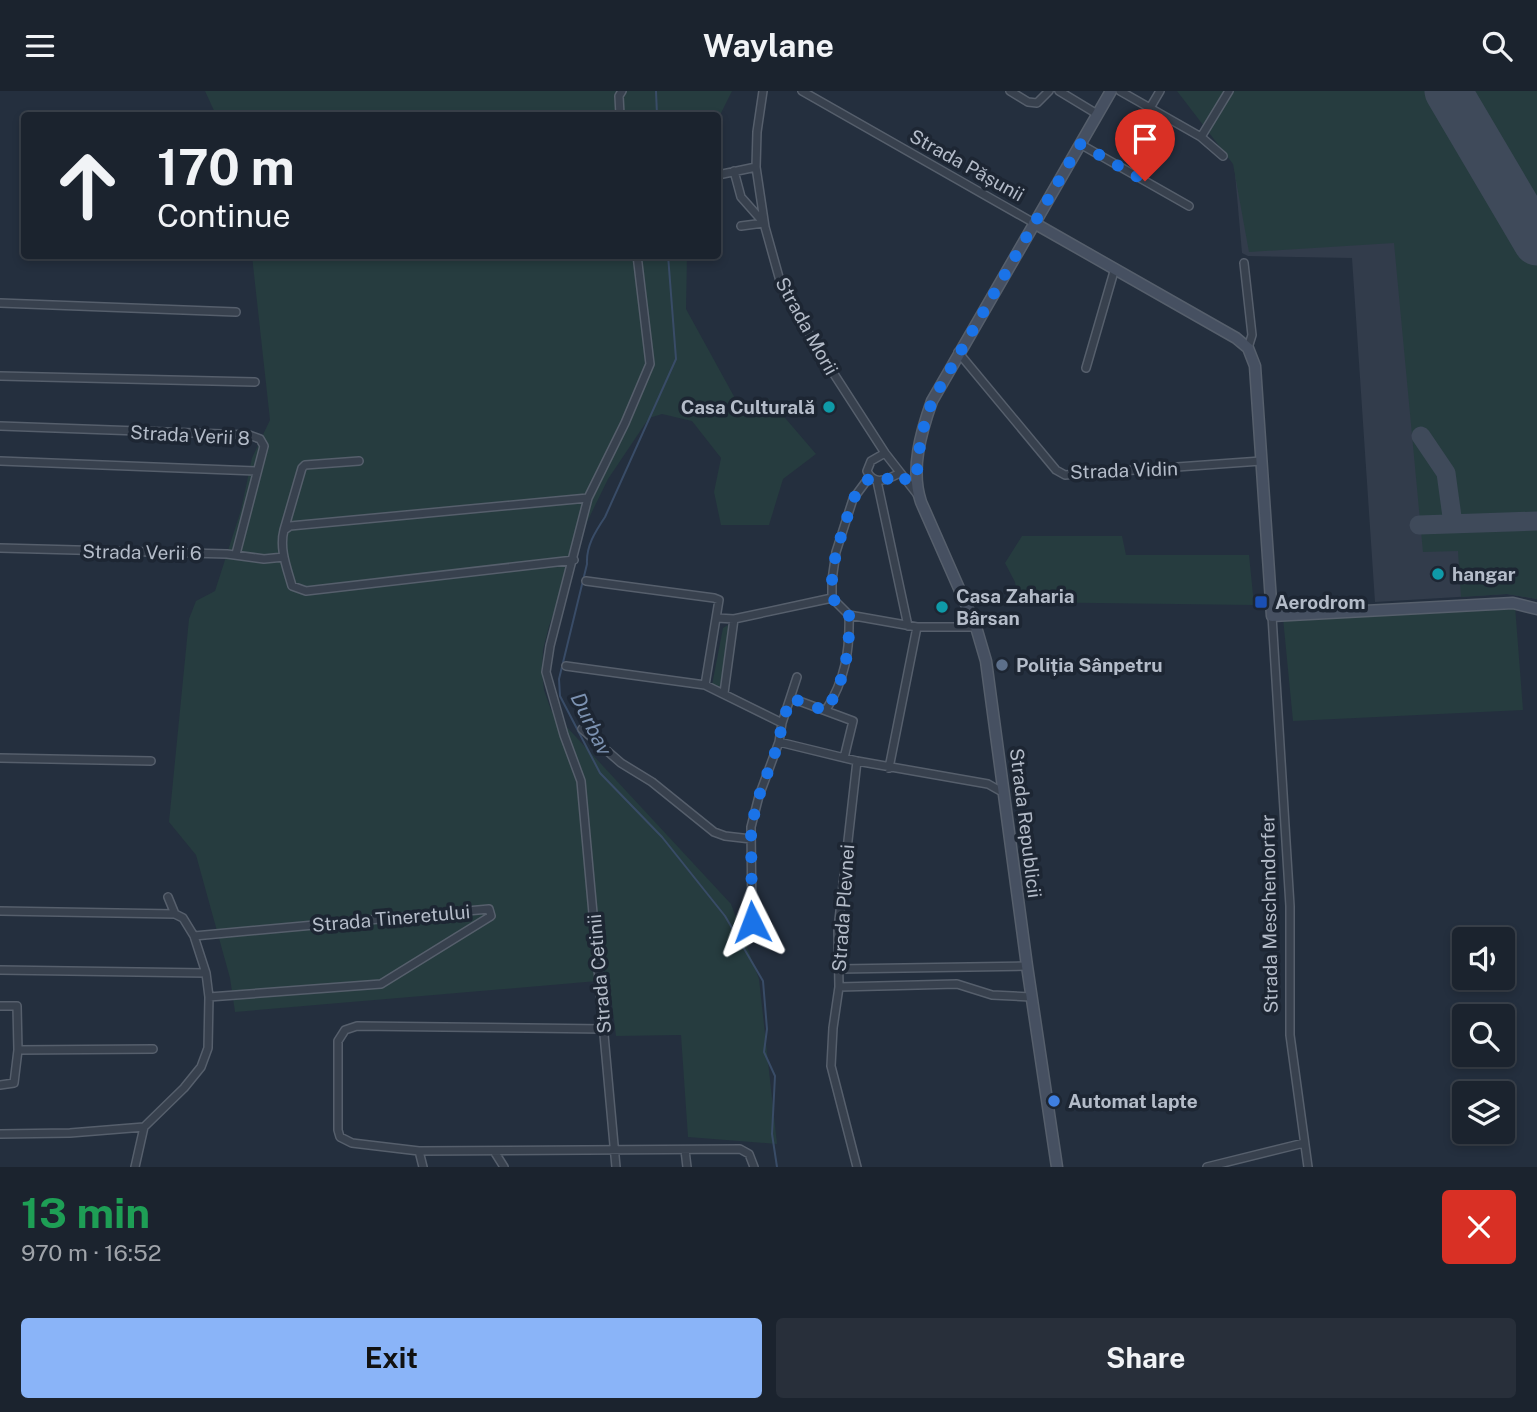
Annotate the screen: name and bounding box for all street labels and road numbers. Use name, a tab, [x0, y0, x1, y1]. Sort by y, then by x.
street label: Strada Pășunii	[906, 124, 1028, 206]
street label: Strada Morii	[771, 273, 843, 379]
street label: Strada Verii 8	[130, 421, 250, 449]
street label: Strada Vidin	[1070, 457, 1178, 483]
street label: Strada Verii 6	[82, 540, 202, 564]
street label: Strada Republicii	[1006, 747, 1046, 899]
street label: Strada Meschendorfer	[1256, 814, 1282, 1014]
street label: Strada Plevnei	[828, 844, 858, 972]
street label: Strada Tineretului	[311, 900, 471, 936]
street label: Strada Cetinii	[583, 913, 615, 1035]

